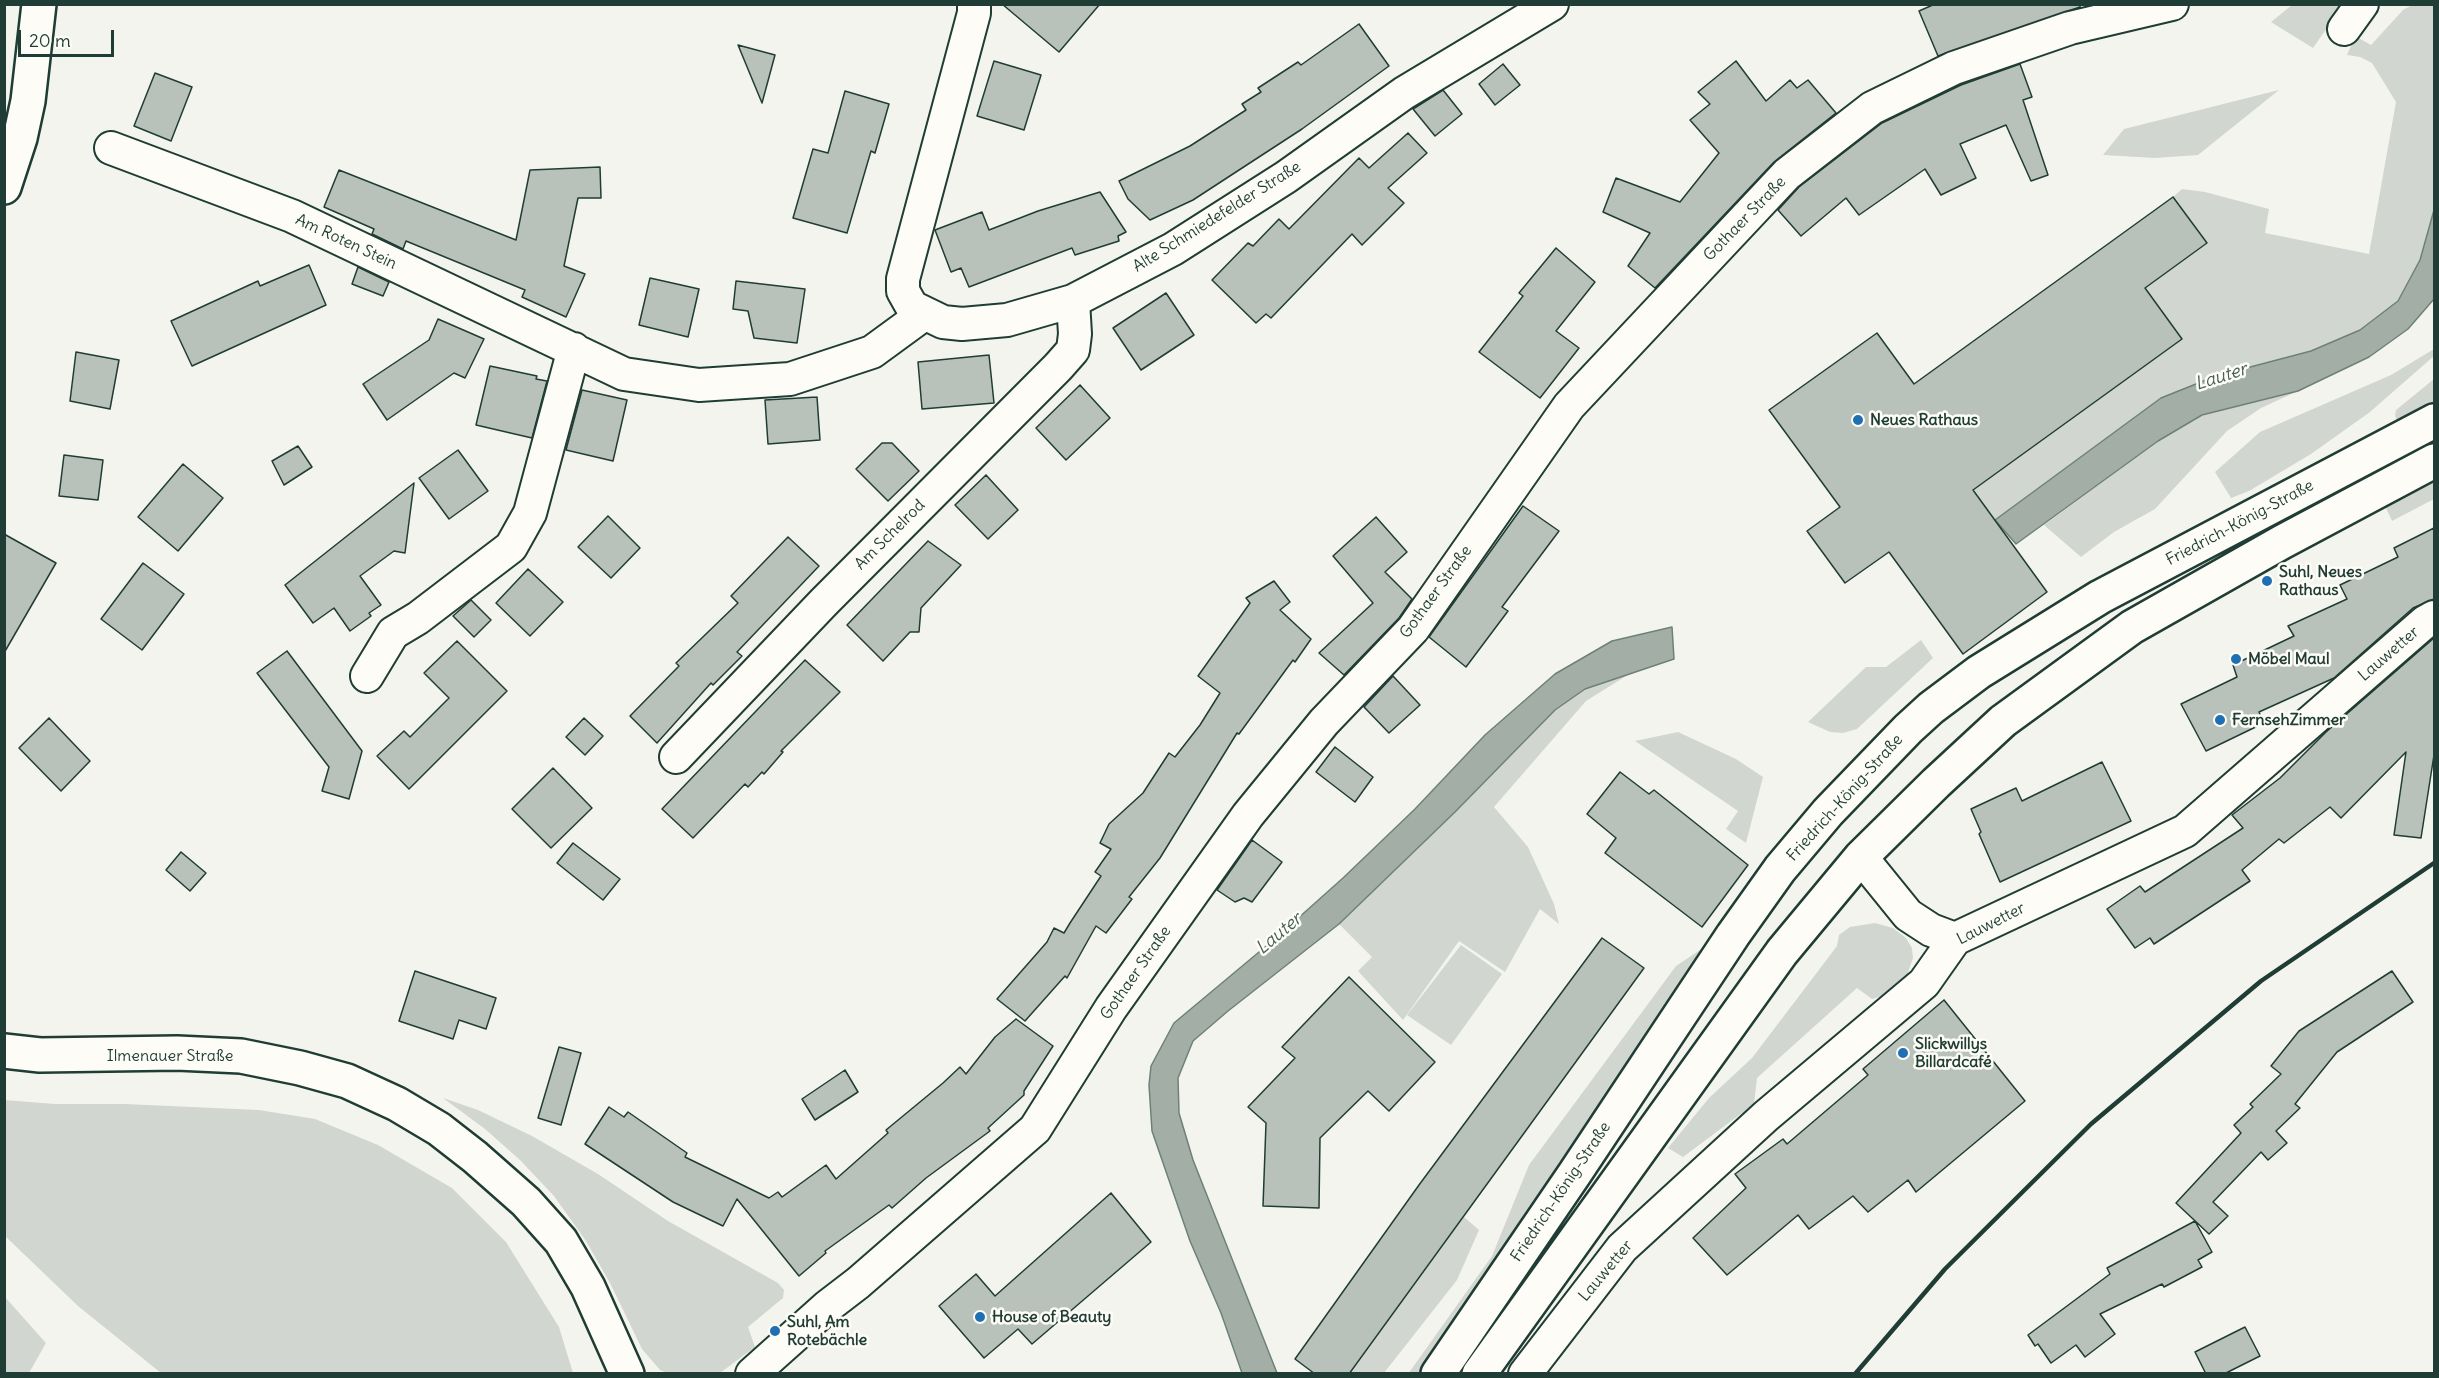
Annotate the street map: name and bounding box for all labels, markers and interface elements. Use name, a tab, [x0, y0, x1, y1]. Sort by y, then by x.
scale bar	[21, 18, 117, 56]
text: 20 m	[29, 29, 71, 52]
street label: Alte Schmiedefelder Straße	[1130, 157, 1304, 277]
street label: Gothaer Straße	[1700, 173, 1790, 265]
street label: Am Roten Stein	[292, 210, 400, 274]
water label: Lauter	[2192, 358, 2250, 396]
place label: Neues Rathaus	[1870, 410, 1978, 430]
marker: Neues Rathaus	[1851, 413, 1865, 427]
street label: Friedrich-König-Straße	[2163, 476, 2317, 570]
street label: Am Schelrod	[851, 496, 929, 574]
street label: Gothaer Straße	[1396, 542, 1476, 642]
place label: Suhl, Neues Rathaus	[2279, 562, 2362, 600]
marker: Suhl, Neues Rathaus	[2260, 574, 2274, 588]
street label: Lauwetter	[2355, 622, 2423, 686]
place label: Möbel Maul	[2248, 649, 2330, 669]
marker: Möbel Maul	[2229, 652, 2243, 666]
place label: FernsehZimmer	[2232, 710, 2346, 730]
marker: FernsehZimmer	[2213, 713, 2227, 727]
street label: Friedrich-König-Straße	[1783, 731, 1907, 865]
street label: Lauwetter	[1954, 899, 2028, 949]
water label: Lauter	[1252, 909, 1306, 959]
street label: Gothaer Straße	[1097, 922, 1175, 1024]
place label: Slickwillys Billardcafé	[1915, 1034, 1992, 1072]
street label: Ilmenauer Straße	[107, 1046, 233, 1066]
marker: Slickwillys Billardcafé	[1896, 1046, 1910, 1060]
street label: Friedrich-König-Straße	[1507, 1119, 1615, 1265]
street label: Lauwetter	[1575, 1237, 1637, 1305]
place label: House of Beauty	[992, 1307, 1111, 1327]
marker: House of Beauty	[973, 1310, 987, 1324]
place label: Suhl, Am Rotebächle	[787, 1312, 867, 1350]
marker: Suhl, Am Rotebächle	[768, 1324, 782, 1338]

